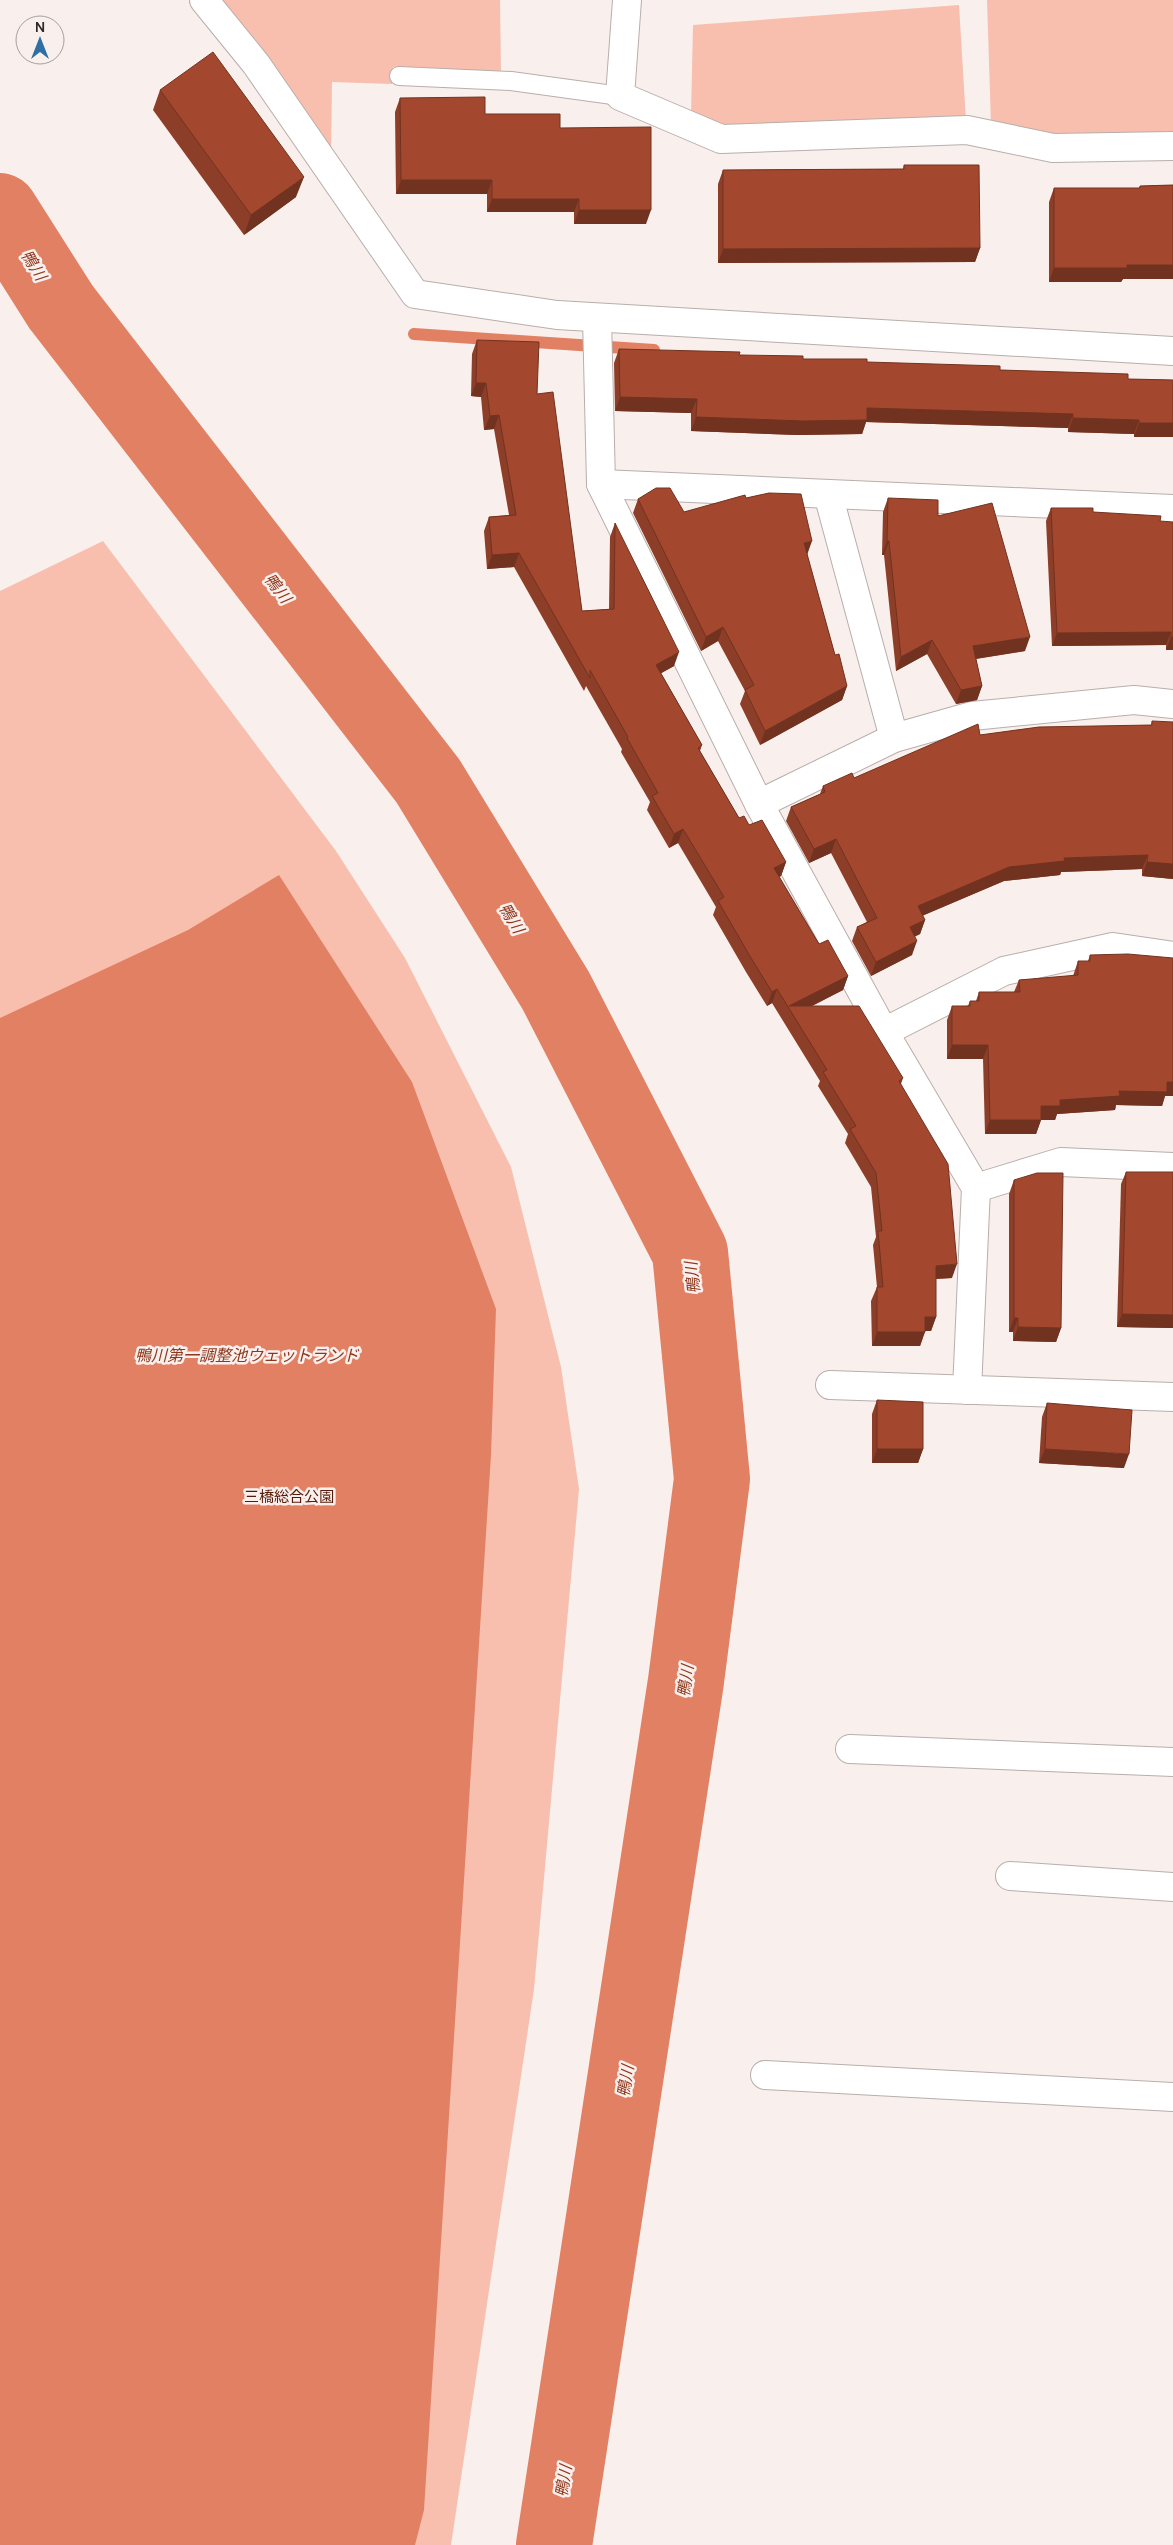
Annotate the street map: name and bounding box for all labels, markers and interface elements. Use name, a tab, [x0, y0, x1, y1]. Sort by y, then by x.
north arrow	[15, 15, 65, 65]
text: N	[35, 17, 45, 36]
water label: 鴨川	[16, 246, 53, 286]
water label: 鴨川	[259, 569, 298, 609]
water label: 鴨川	[494, 899, 531, 939]
water label: 鴨川	[679, 1259, 705, 1295]
water label: 鴨川第一調整池ウェットランド	[135, 1344, 360, 1366]
park label: 三橋総合公園	[244, 1486, 334, 1507]
water label: 鴨川	[672, 1662, 698, 1698]
water label: 鴨川	[612, 2062, 639, 2099]
water label: 鴨川	[550, 2462, 577, 2499]

